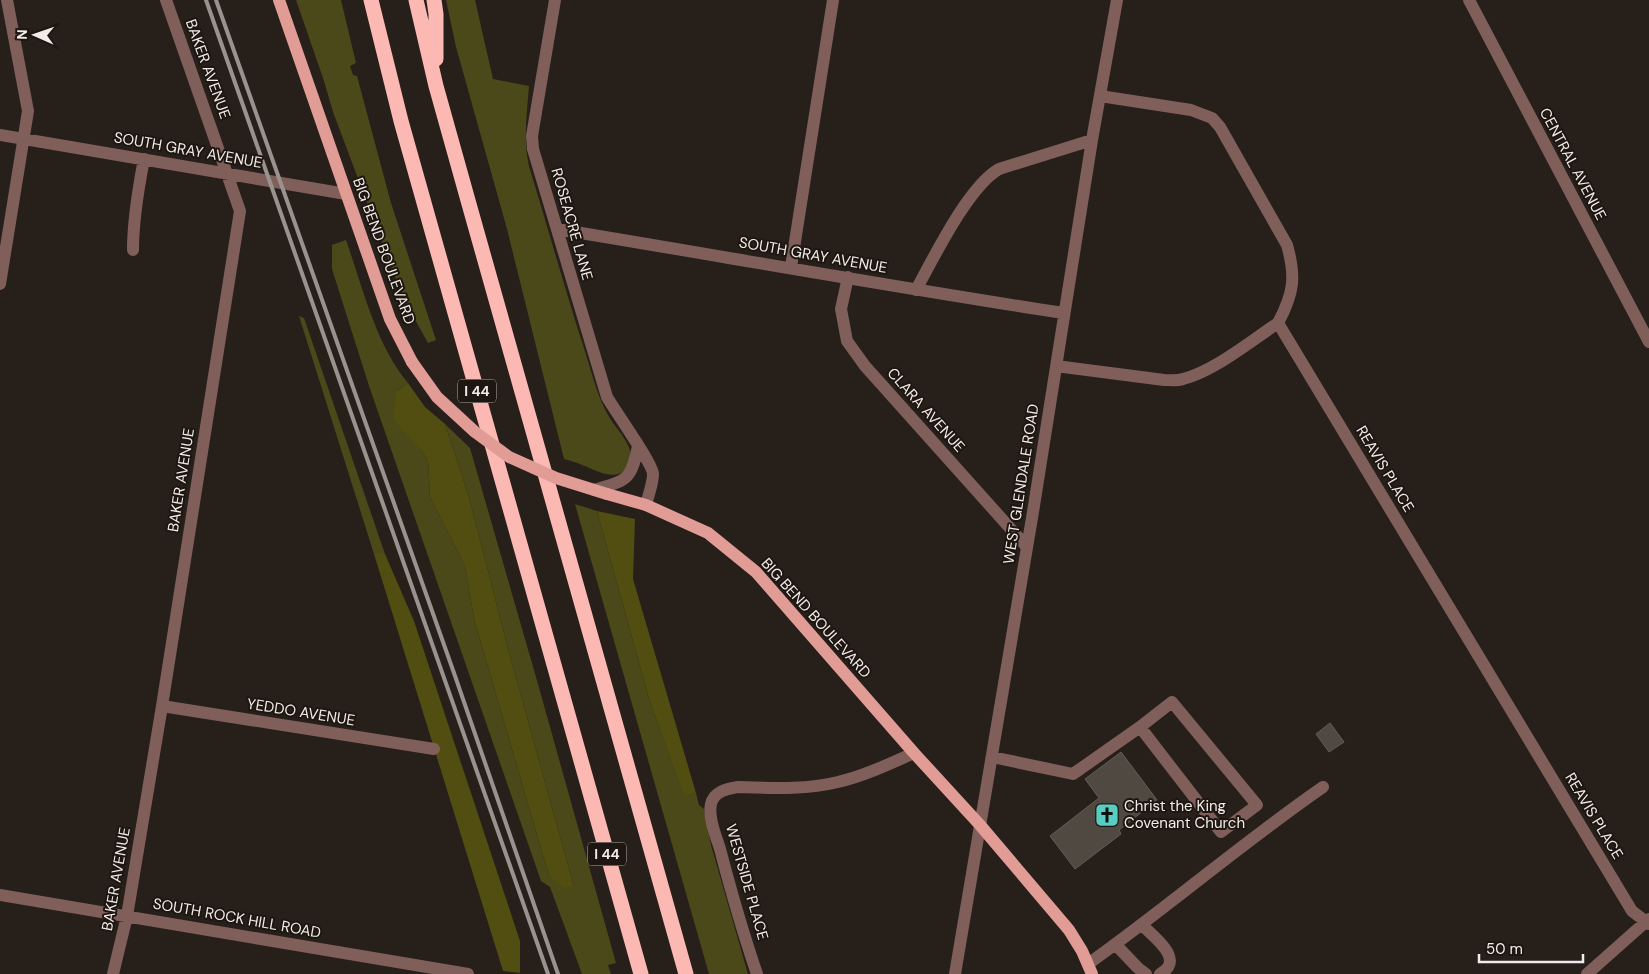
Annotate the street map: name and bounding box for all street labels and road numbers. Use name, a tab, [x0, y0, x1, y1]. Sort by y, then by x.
street label: BAKER AVENUE	[181, 16, 235, 122]
street label: CENTRAL AVENUE	[1535, 104, 1611, 224]
street label: SOUTH GRAY AVENUE	[112, 127, 264, 173]
street label: ROSEACRE LANE	[546, 166, 598, 282]
street label: BIG BEND BOULEVARD	[348, 175, 420, 327]
street label: SOUTH GRAY AVENUE	[737, 232, 889, 278]
street label: CLARA AVENUE	[883, 363, 969, 457]
road number: I 44	[458, 380, 496, 402]
street label: WEST GLENDALE ROAD	[998, 402, 1044, 566]
street label: REAVIS PLACE	[1351, 422, 1419, 516]
street label: BAKER AVENUE	[163, 427, 199, 533]
street label: BIG BEND BOULEVARD	[757, 554, 875, 682]
street label: YEDDO AVENUE	[246, 694, 356, 730]
street label: REAVIS PLACE	[1560, 769, 1628, 863]
street label: WESTSIDE PLACE	[721, 822, 773, 942]
street label: BAKER AVENUE	[97, 826, 135, 932]
road number: I 44	[588, 842, 626, 866]
street label: SOUTH ROCK HILL ROAD	[151, 893, 323, 943]

